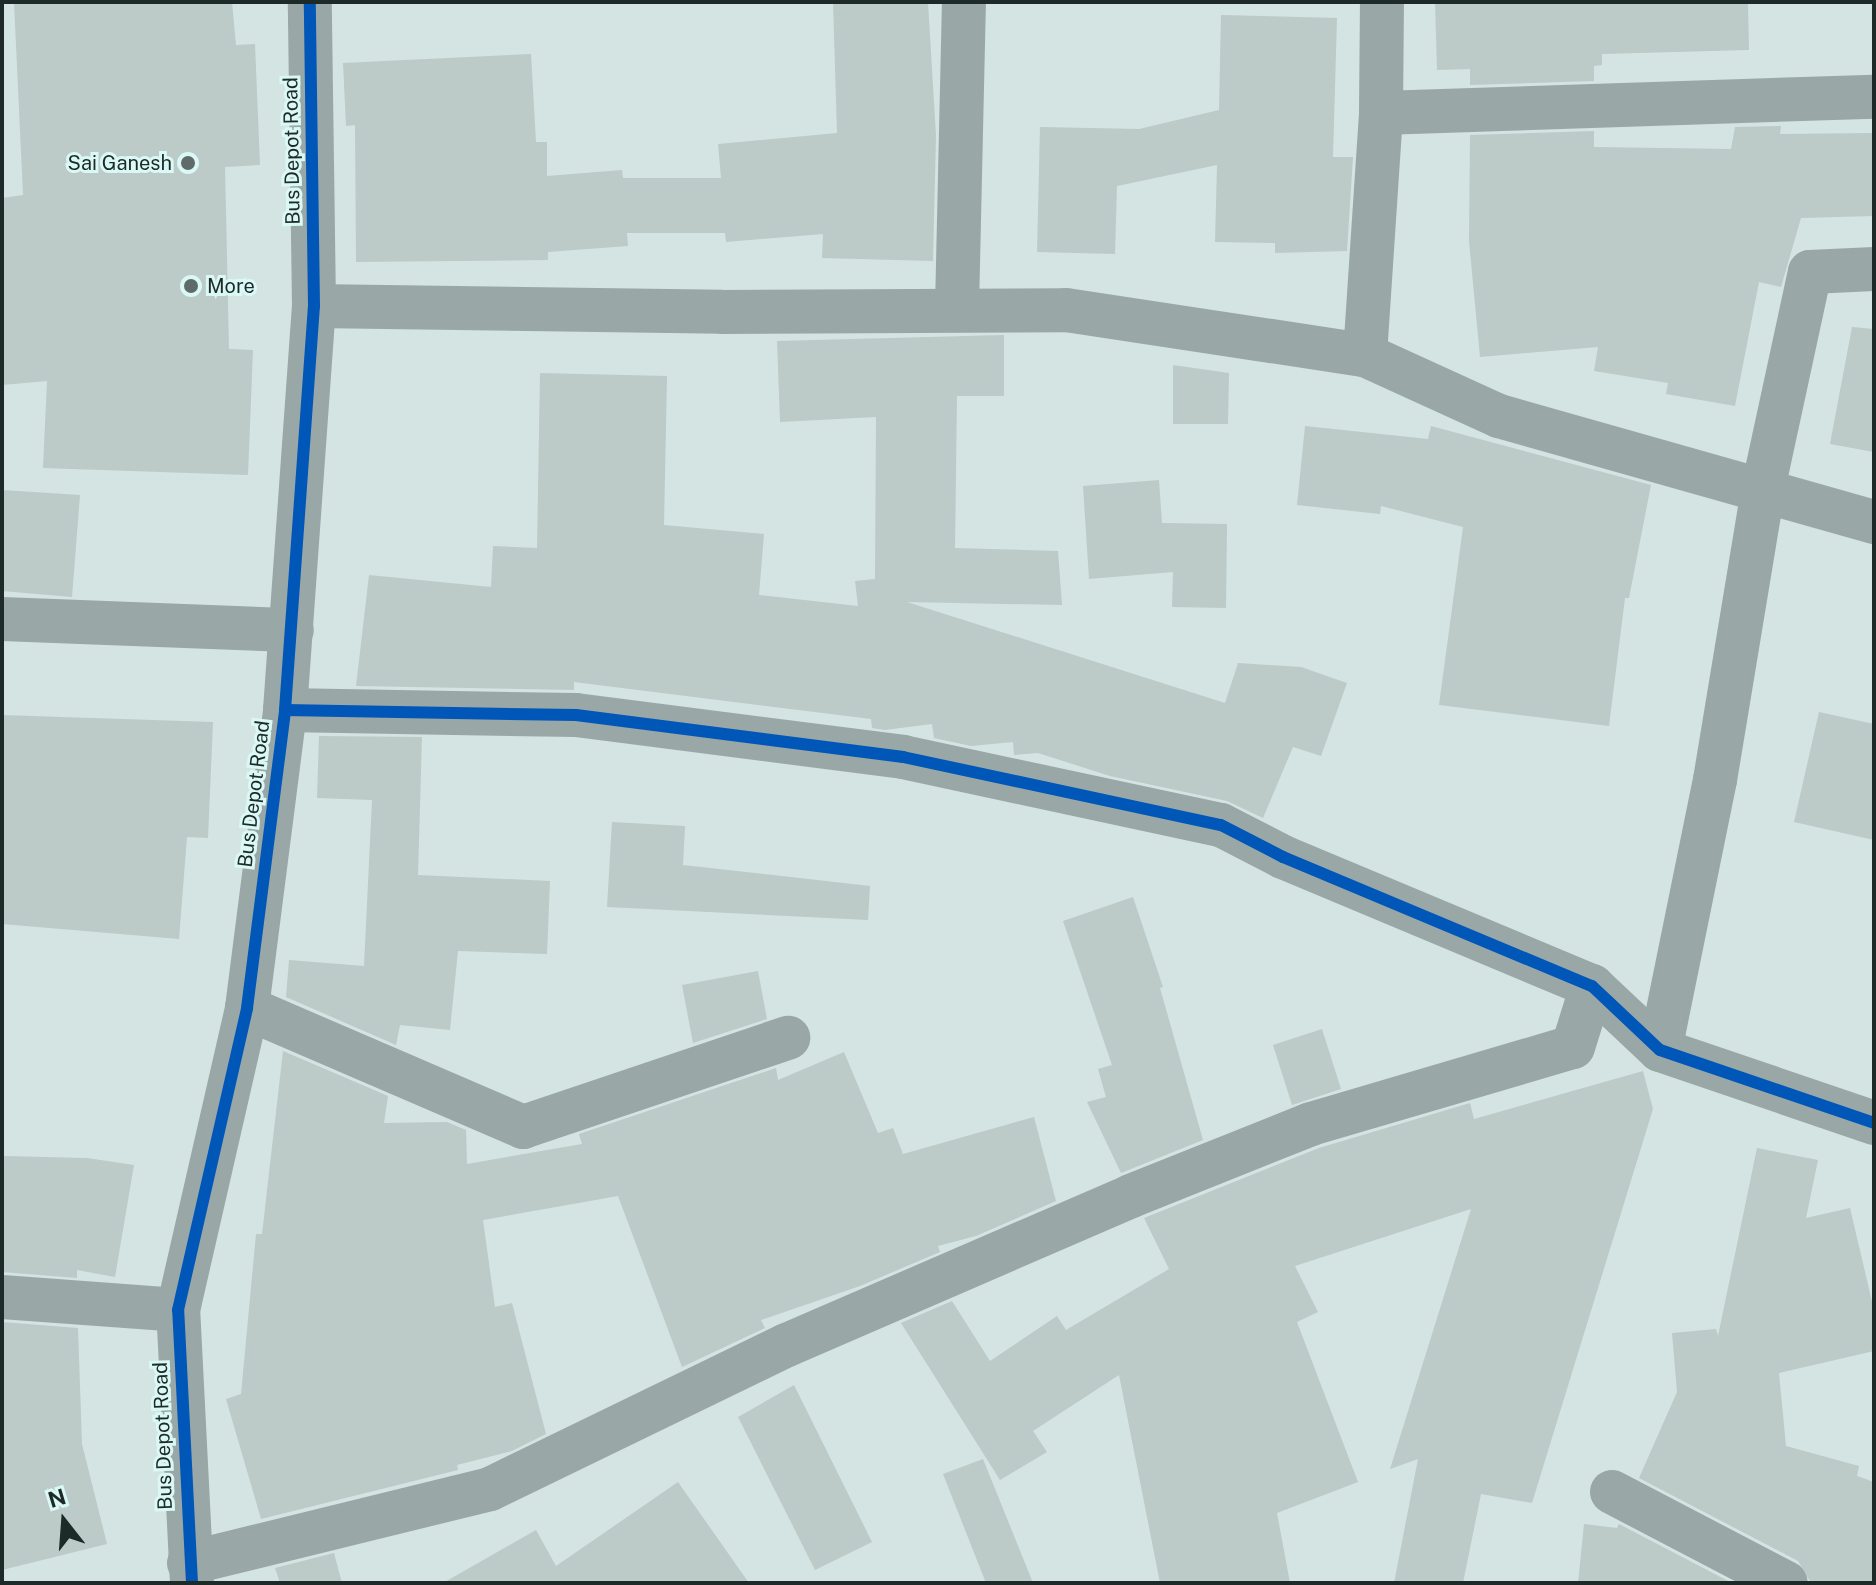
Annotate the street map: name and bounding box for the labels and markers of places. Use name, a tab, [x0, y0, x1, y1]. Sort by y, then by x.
place label: Sai Ganesh	[68, 151, 172, 175]
marker: Sai Ganesh	[179, 154, 197, 172]
place label: More	[207, 274, 255, 298]
marker: More	[182, 277, 200, 295]

